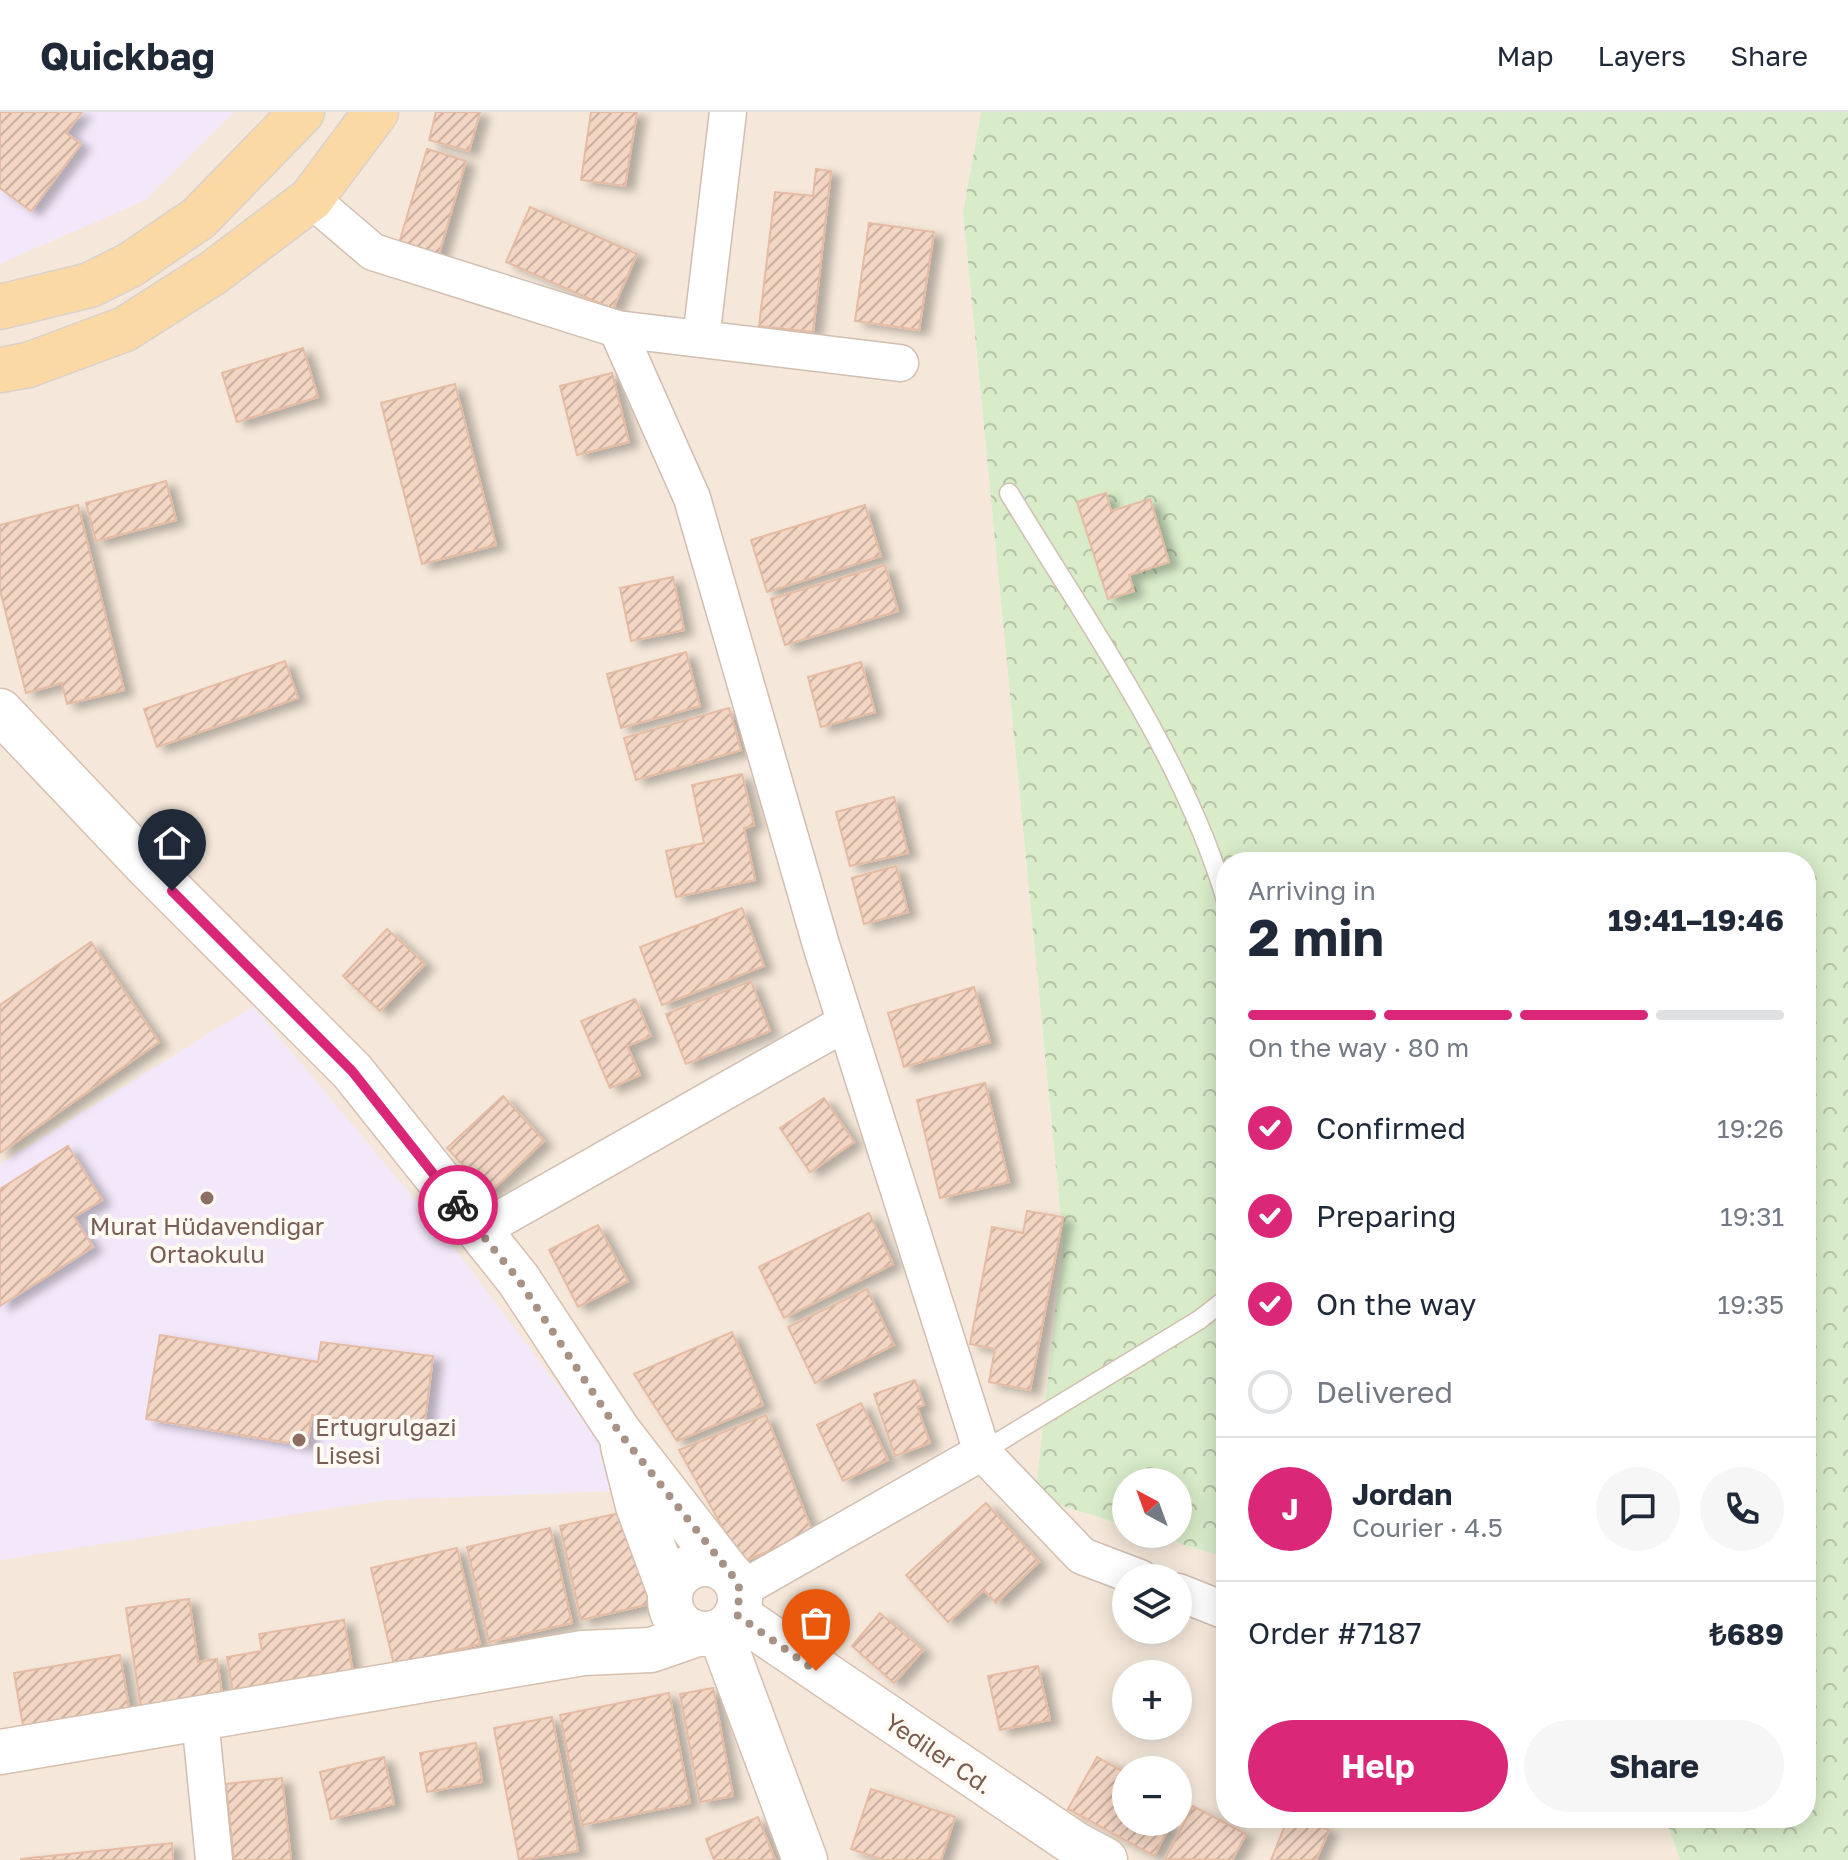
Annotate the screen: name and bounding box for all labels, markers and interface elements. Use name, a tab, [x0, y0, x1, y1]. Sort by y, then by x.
text: Quickbag	[40, 33, 215, 78]
text: Map	[1496, 39, 1554, 72]
text: Layers	[1598, 39, 1686, 72]
text: Share	[1730, 39, 1808, 72]
pin	[138, 809, 206, 891]
icon: home	[150, 821, 194, 865]
text: Arriving in	[1248, 875, 1376, 906]
text: 19:41–19:46	[1608, 902, 1784, 938]
text: 2 min	[1248, 905, 1384, 967]
text: On the way · 80 m	[1248, 1032, 1469, 1063]
icon: check	[1248, 1106, 1292, 1150]
text: Confirmed	[1316, 1110, 1466, 1146]
text: 19:26	[1717, 1113, 1784, 1144]
courier	[418, 1165, 498, 1245]
icon: bike	[436, 1183, 480, 1227]
marker: Murat Hüdavendigar Ortaokulu	[198, 1189, 216, 1207]
icon: check	[1248, 1194, 1292, 1238]
text: Preparing	[1316, 1198, 1457, 1234]
text: 19:31	[1720, 1201, 1784, 1232]
place label: Murat Hüdavendigar Ortaokulu	[90, 1211, 324, 1268]
icon: check	[1248, 1282, 1292, 1326]
text: On the way	[1316, 1286, 1476, 1322]
text: 19:35	[1718, 1289, 1784, 1320]
text: Delivered	[1316, 1374, 1453, 1410]
place label: Ertuğrulgazi Lisesi	[315, 1412, 457, 1469]
marker: Ertuğrulgazi Lisesi	[290, 1431, 308, 1449]
button: chat	[1596, 1467, 1680, 1551]
button: phone	[1700, 1467, 1784, 1551]
north arrow	[1112, 1468, 1192, 1548]
map controls	[1112, 1468, 1192, 1836]
text: Jordan	[1352, 1476, 1452, 1512]
text: J	[1281, 1491, 1299, 1527]
text: Courier · 4.5	[1352, 1512, 1503, 1543]
button: layers	[1112, 1564, 1192, 1644]
pin	[782, 1589, 850, 1671]
icon: bag	[794, 1601, 838, 1645]
text: Order #7187	[1248, 1615, 1422, 1651]
text: ₺689	[1710, 1616, 1784, 1652]
button: +	[1112, 1660, 1192, 1740]
street label: Yediler Cd.	[880, 1706, 998, 1800]
button: Help	[1248, 1720, 1508, 1812]
button: Share	[1524, 1720, 1784, 1812]
button: −	[1112, 1756, 1192, 1836]

